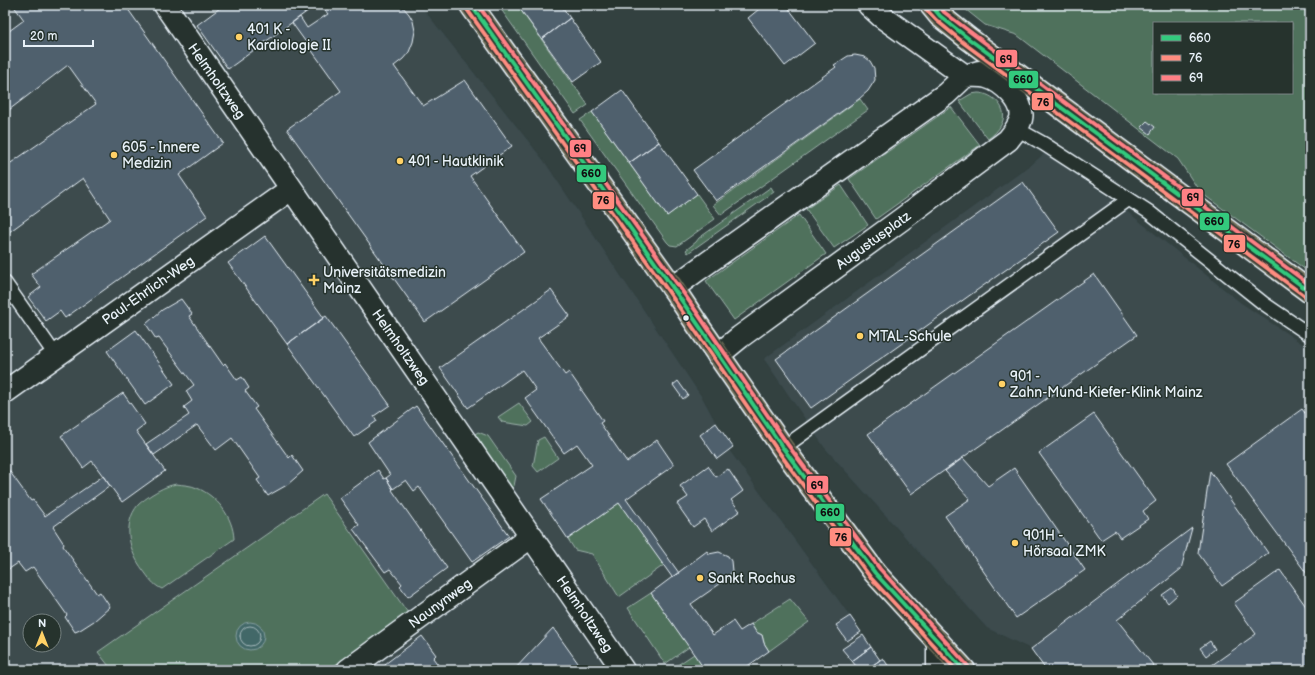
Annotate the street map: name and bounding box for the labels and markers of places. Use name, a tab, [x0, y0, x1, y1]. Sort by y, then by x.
place label: 401 K - Kardiologie II	[247, 21, 331, 54]
marker: 401 K - Kardiologie II	[234, 32, 244, 42]
place label: 605 - Innere Medizin	[122, 139, 200, 172]
marker: 605 - Innere Medizin	[109, 150, 119, 160]
place label: 401 - Hautklinik	[408, 153, 503, 170]
marker: 401 - Hautklinik	[395, 156, 405, 166]
place label: Universitätsmedizin Mainz	[323, 264, 446, 297]
marker: Universitätsmedizin Mainz	[308, 274, 320, 286]
unlabelled marker	[681, 313, 691, 323]
place label: MTAL-Schule	[868, 328, 952, 345]
marker: MTAL-Schule	[855, 331, 865, 341]
place label: 901 - Zahn-Mund-Kiefer-Klink Mainz	[1009, 368, 1203, 401]
marker: 901 - Zahn-Mund-Kiefer-Klink Mainz	[997, 379, 1007, 389]
place label: 901H - Hörsaal ZMK	[1023, 527, 1107, 560]
marker: 901H - Hörsaal ZMK	[1010, 538, 1020, 548]
place label: Sankt Rochus	[708, 570, 795, 587]
marker: Sankt Rochus	[695, 573, 705, 583]

